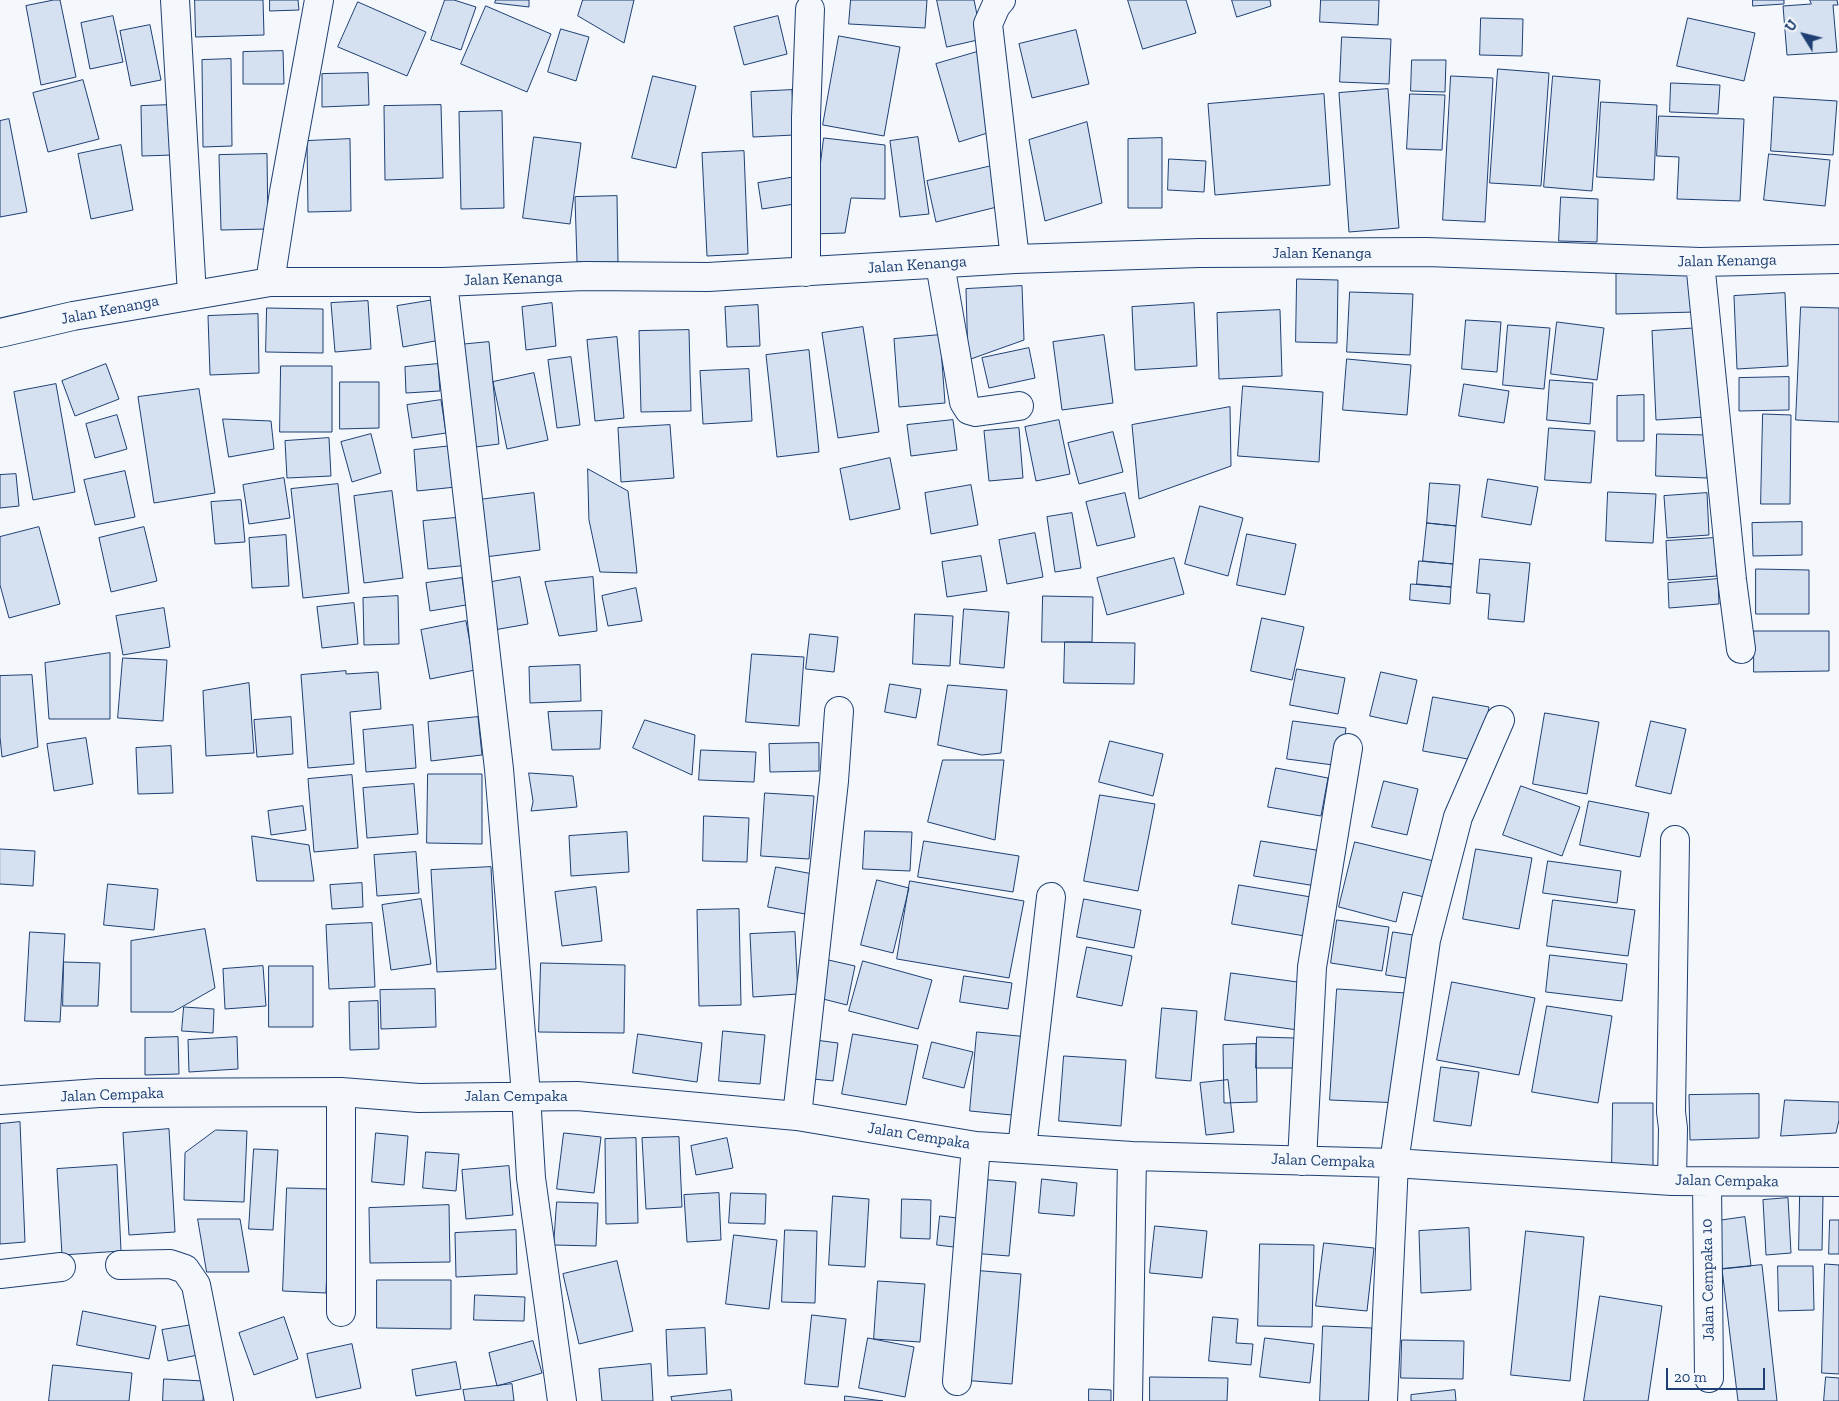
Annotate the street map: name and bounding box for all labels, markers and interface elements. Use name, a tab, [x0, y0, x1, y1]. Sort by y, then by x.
north arrow	[1779, 10, 1829, 60]
text: U	[1782, 17, 1801, 35]
street label: Jalan Kenanga	[1272, 243, 1372, 263]
street label: Jalan Kenanga	[1677, 251, 1777, 271]
street label: Jalan Kenanga	[867, 252, 967, 278]
street label: Jalan Kenanga	[463, 268, 563, 290]
street label: Jalan Kenanga	[59, 291, 161, 329]
street label: Jalan Cempaka	[60, 1084, 164, 1106]
street label: Jalan Cempaka	[464, 1086, 568, 1106]
street label: Jalan Cempaka	[866, 1118, 972, 1154]
street label: Jalan Cempaka	[1271, 1150, 1375, 1172]
street label: Jalan Cempaka	[1675, 1170, 1779, 1192]
street label: Jalan Cempaka 10	[1697, 1219, 1719, 1341]
scale bar	[1669, 1358, 1768, 1390]
text: 20 m	[1674, 1368, 1707, 1386]

